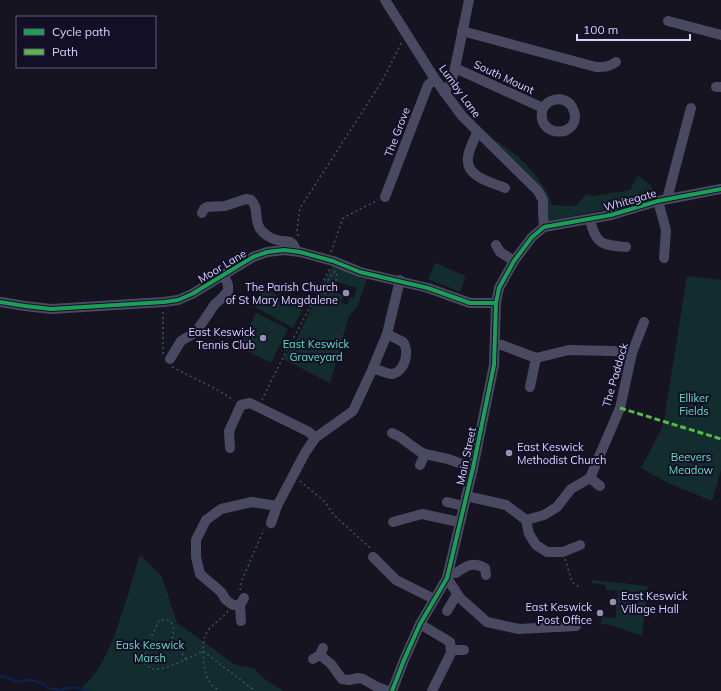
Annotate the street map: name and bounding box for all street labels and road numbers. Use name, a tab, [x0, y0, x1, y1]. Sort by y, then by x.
street label: South Mount	[472, 57, 537, 97]
street label: Lumby Lane	[436, 62, 484, 120]
street label: The Grove	[381, 105, 413, 159]
street label: Whitegate	[602, 186, 658, 214]
street label: Moor Lane	[195, 246, 249, 286]
street label: The Paddock	[599, 341, 631, 409]
street label: Main Street	[453, 426, 479, 486]

